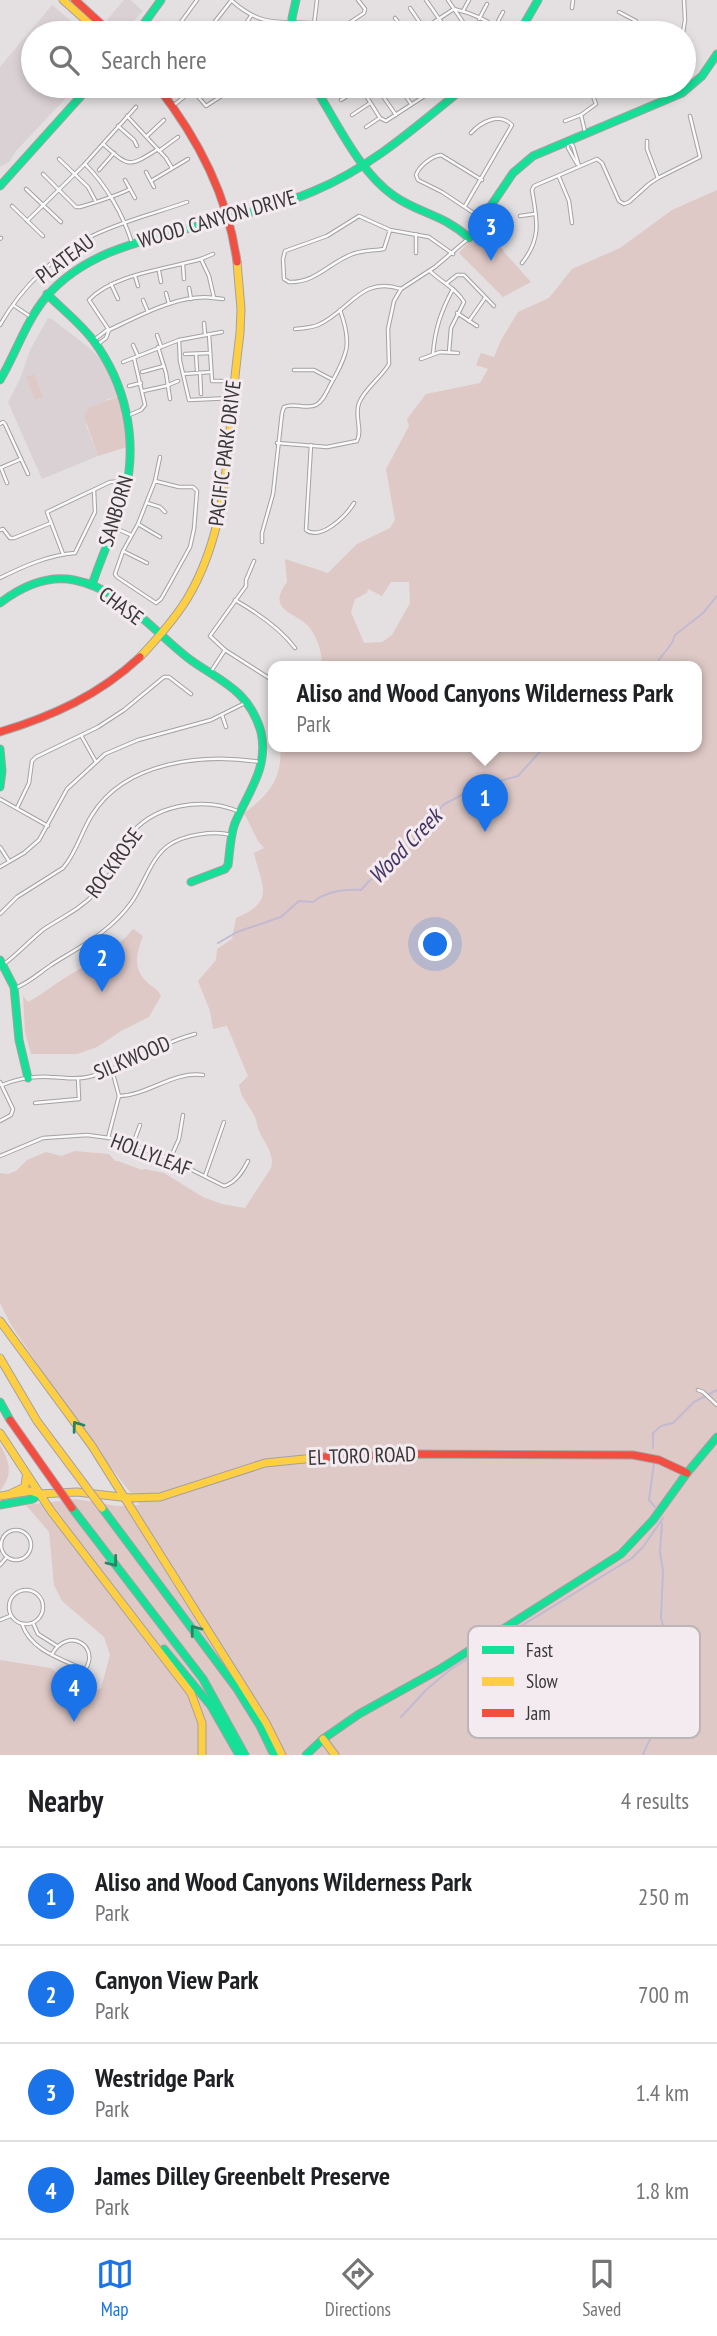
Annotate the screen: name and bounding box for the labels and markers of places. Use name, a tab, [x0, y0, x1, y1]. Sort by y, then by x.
pin: 3	[468, 203, 514, 261]
pin: 1	[462, 774, 508, 832]
pin: 2	[79, 934, 125, 992]
pin: 4	[51, 1664, 97, 1722]

